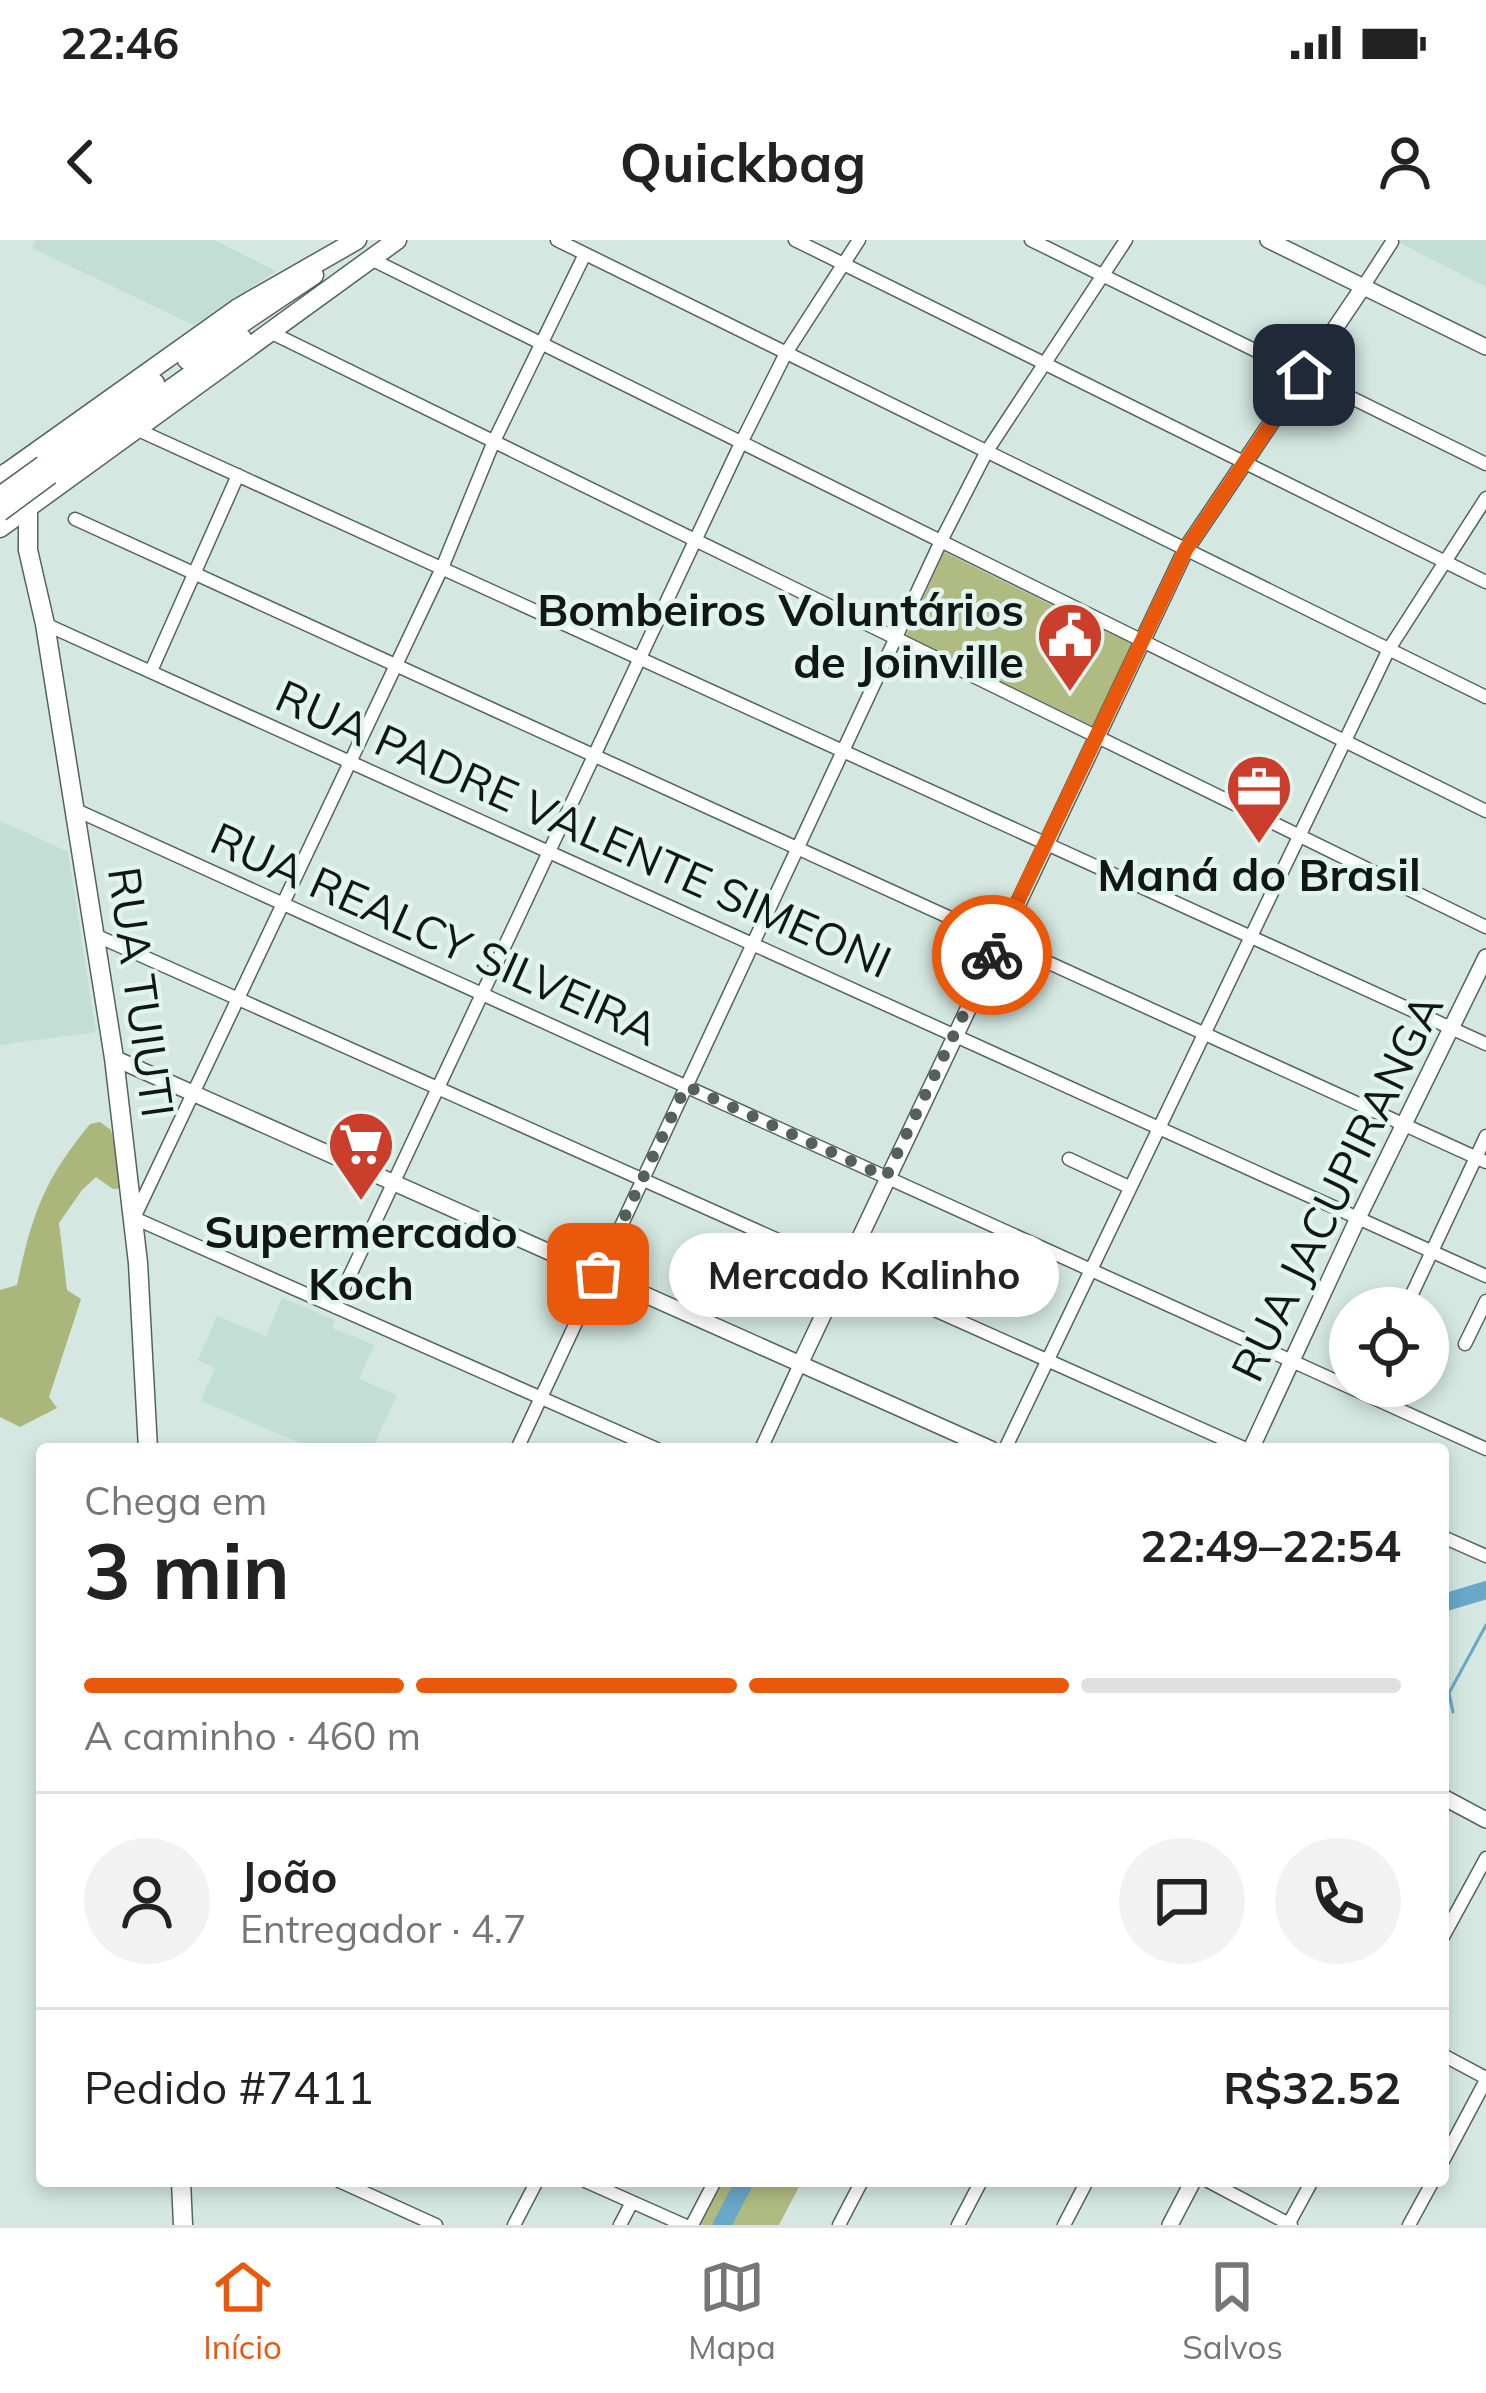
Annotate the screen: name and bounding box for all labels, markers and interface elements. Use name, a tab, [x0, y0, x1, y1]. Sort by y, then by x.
text: 22:46	[60, 14, 179, 70]
text: Quickbag	[620, 128, 866, 196]
icon: back	[48, 129, 114, 195]
icon: person	[1372, 129, 1438, 195]
pin	[1253, 324, 1355, 426]
icon: home	[1271, 342, 1337, 408]
place label: Bombeiros Voluntários de Joinville	[537, 581, 1024, 689]
public building icon: Bombeiros Voluntários de Joinville	[1035, 600, 1105, 694]
street label: RUA PADRE VALENTE SIMEONI	[268, 667, 900, 989]
office icon: Maná do Brasil	[1224, 752, 1294, 846]
street label: RUA REALCY SILVEIRA	[203, 809, 667, 1057]
place label: Maná do Brasil	[1097, 846, 1421, 902]
street label: RUA TUIUTI	[97, 863, 187, 1121]
courier	[932, 895, 1052, 1015]
icon: bike	[959, 922, 1025, 988]
street label: RUA JACUPIRANGA	[1218, 984, 1454, 1390]
supermarket icon: Supermercado Koch	[326, 1109, 396, 1203]
place label: Supermercado Koch	[204, 1203, 518, 1311]
pin	[547, 1223, 649, 1325]
callout: Mercado Kalinho	[670, 1232, 1060, 1316]
icon: bag	[565, 1241, 631, 1307]
text: Mercado Kalinho	[708, 1250, 1020, 1299]
map controls	[1329, 1287, 1449, 1407]
button: locate	[1329, 1287, 1449, 1407]
text: Chega em	[84, 1476, 267, 1525]
text: 22:49–22:54	[1140, 1517, 1401, 1573]
text: 3 min	[84, 1521, 290, 1619]
text: A caminho · 460 m	[84, 1711, 421, 1760]
button: person	[84, 1838, 210, 1964]
button: chat	[1119, 1838, 1245, 1964]
button: phone	[1275, 1838, 1401, 1964]
text: João	[240, 1848, 337, 1904]
text: Entregador · 4.7	[240, 1904, 526, 1953]
text: Pedido #7411	[84, 2059, 374, 2115]
text: R$32.52	[1223, 2059, 1401, 2115]
tab: Início	[203, 2254, 282, 2367]
tab: Mapa	[688, 2254, 776, 2367]
tab: Salvos	[1182, 2254, 1283, 2367]

